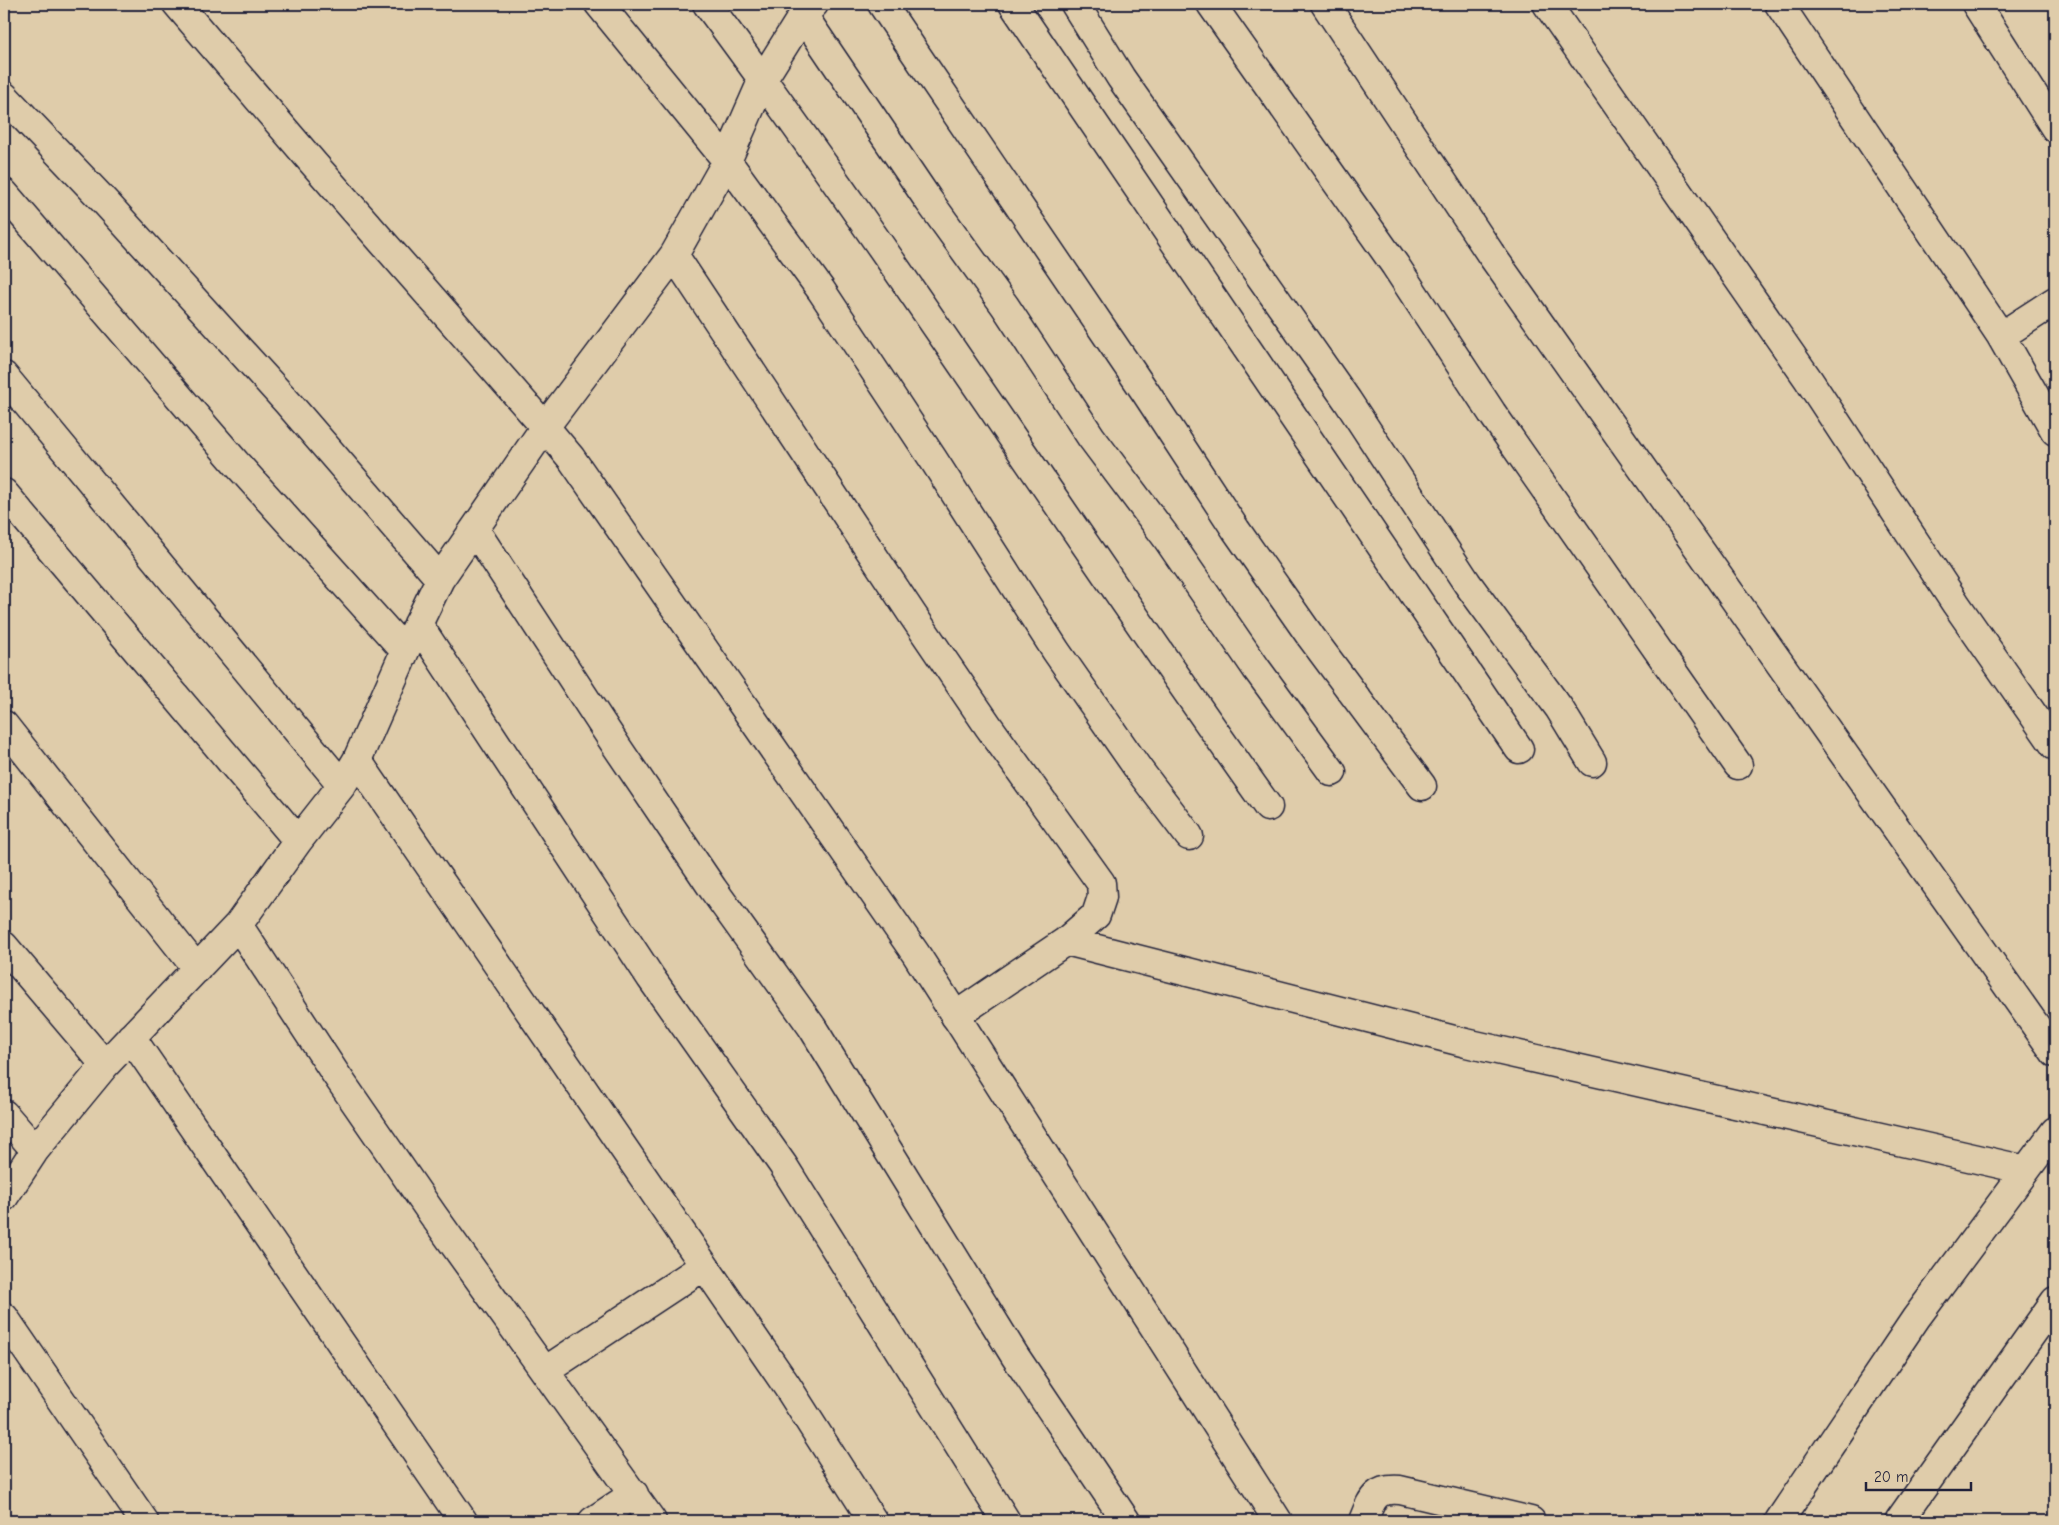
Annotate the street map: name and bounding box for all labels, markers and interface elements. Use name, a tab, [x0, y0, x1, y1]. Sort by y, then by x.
scale bar	[1866, 1460, 1972, 1492]
text: 20 m	[1874, 1468, 1908, 1486]

